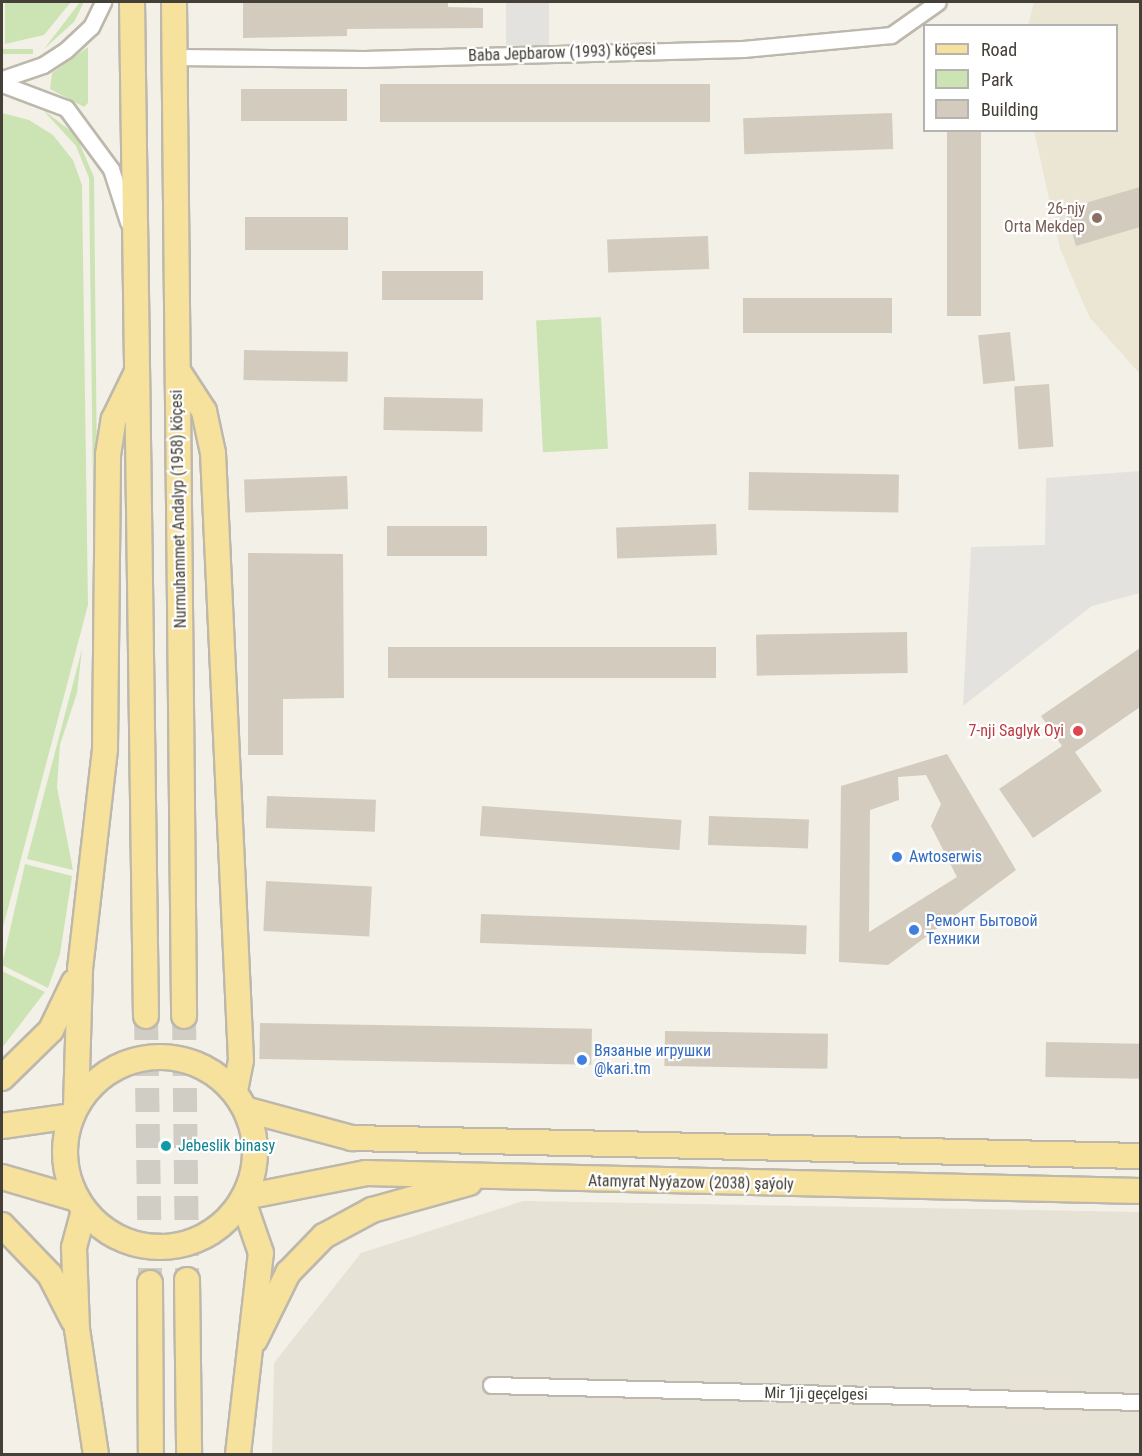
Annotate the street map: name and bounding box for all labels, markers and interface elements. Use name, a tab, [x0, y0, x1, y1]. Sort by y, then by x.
legend	[923, 24, 1118, 132]
text: Road	[981, 39, 1017, 60]
street label: Baba Jepbarow (1993) köçesi	[468, 40, 656, 66]
text: Park	[981, 69, 1013, 90]
text: Building	[981, 99, 1038, 120]
place label: 26-njy Orta Mekdep	[1004, 199, 1085, 237]
marker: 26-njy Orta Mekdep	[1090, 211, 1104, 225]
street label: Nurmuhammet Andalyp (1958) köçesi	[167, 390, 191, 628]
place label: 7-nji Saglyk Oyi	[968, 721, 1064, 741]
marker: 7-nji Saglyk Oyi	[1069, 722, 1087, 740]
place label: Awtoserwis	[909, 847, 982, 867]
marker: Awtoserwis	[890, 850, 904, 864]
place label: Ремонт Бытовой Техники	[926, 911, 1038, 949]
marker: Ремонт Бытовой Техники	[907, 923, 921, 937]
place label: Вязаные игрушки @kari.tm	[594, 1041, 711, 1079]
marker: Вязаные игрушки @kari.tm	[575, 1053, 589, 1067]
place label: Jebeslik binasy	[178, 1136, 275, 1156]
marker: Jebeslik binasy	[159, 1139, 173, 1153]
street label: Atamyrat Nyýazow (2038) şaýoly	[588, 1172, 794, 1194]
street label: Mir 1ji geçelgesi	[764, 1383, 868, 1405]

